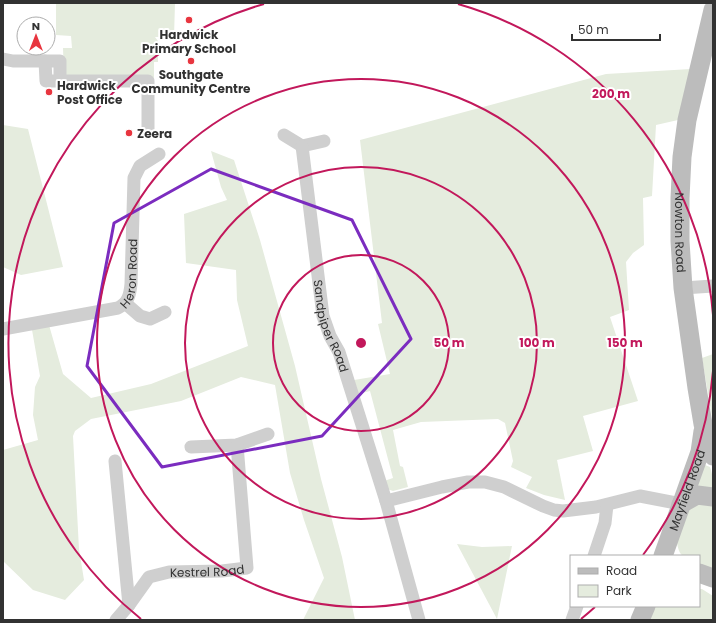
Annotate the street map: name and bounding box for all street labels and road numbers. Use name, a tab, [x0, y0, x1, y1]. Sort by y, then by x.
street label: Nowton Road	[671, 192, 691, 273]
street label: Heron Road	[116, 238, 141, 312]
street label: Sandpiper Road	[310, 279, 353, 374]
street label: Mayfield Road	[664, 447, 709, 533]
street label: Kestrel Road	[170, 560, 245, 580]

